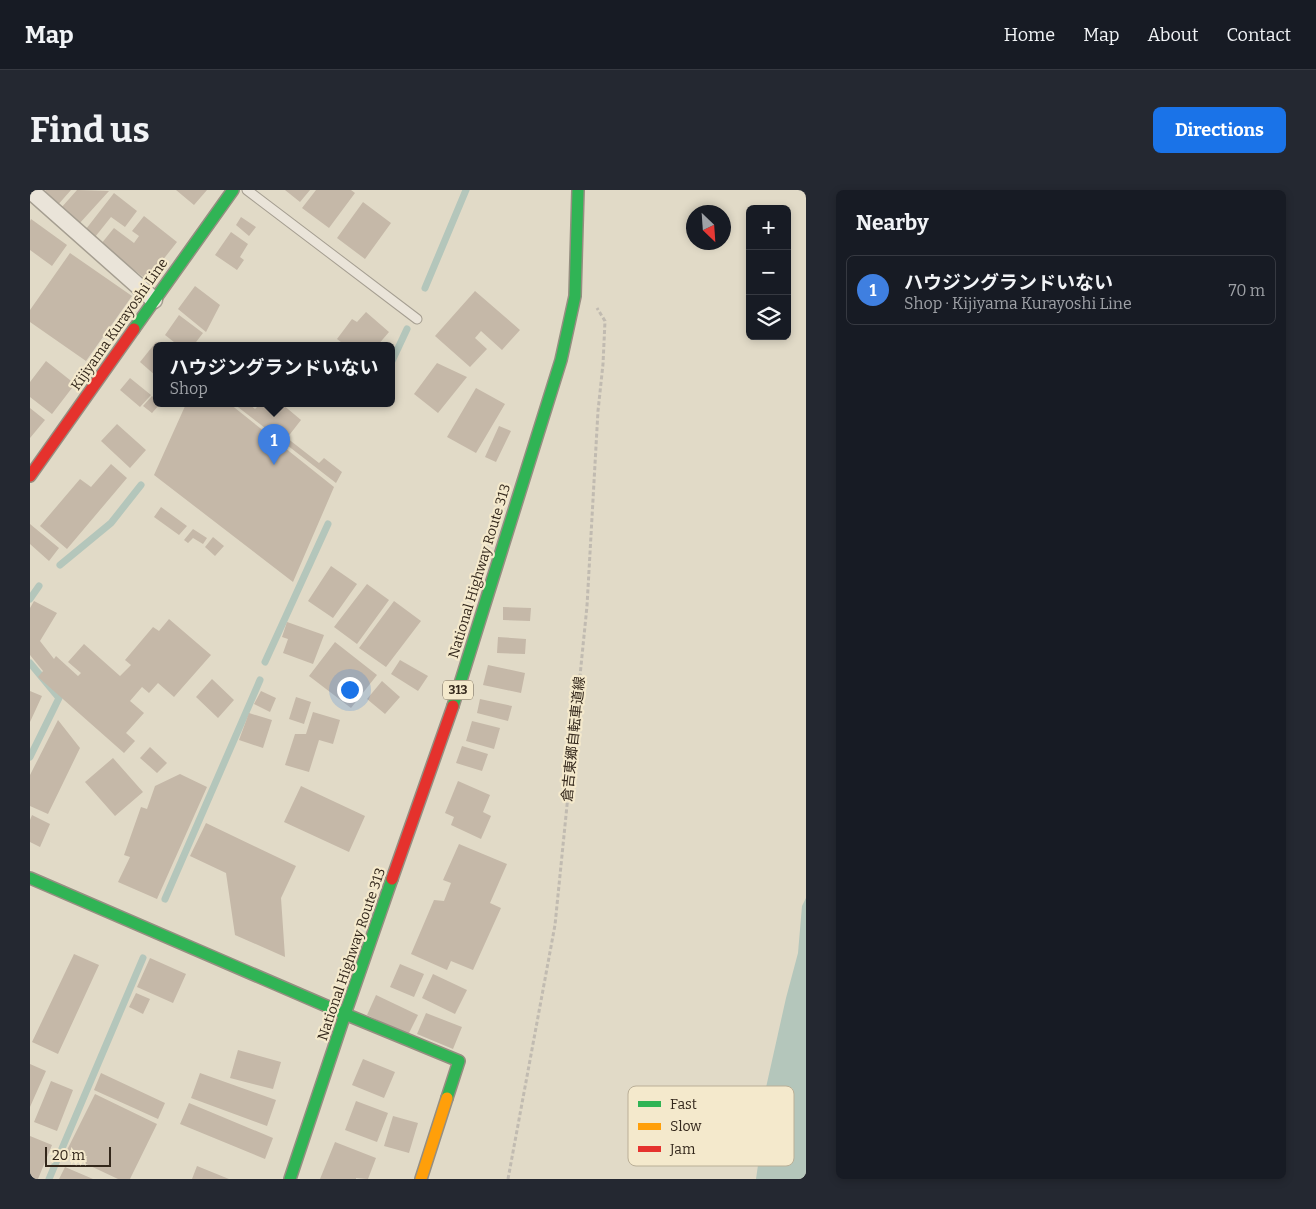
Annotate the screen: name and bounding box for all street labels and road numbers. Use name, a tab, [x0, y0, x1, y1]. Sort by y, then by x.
street label: Kijiyama Kurayoshi Line	[67, 255, 171, 394]
street label: National Highway Route 313	[445, 482, 514, 660]
street label: 倉吉東郷自転車道線	[558, 676, 589, 803]
road number: 313	[443, 680, 473, 700]
street label: National Highway Route 313	[314, 866, 389, 1043]

